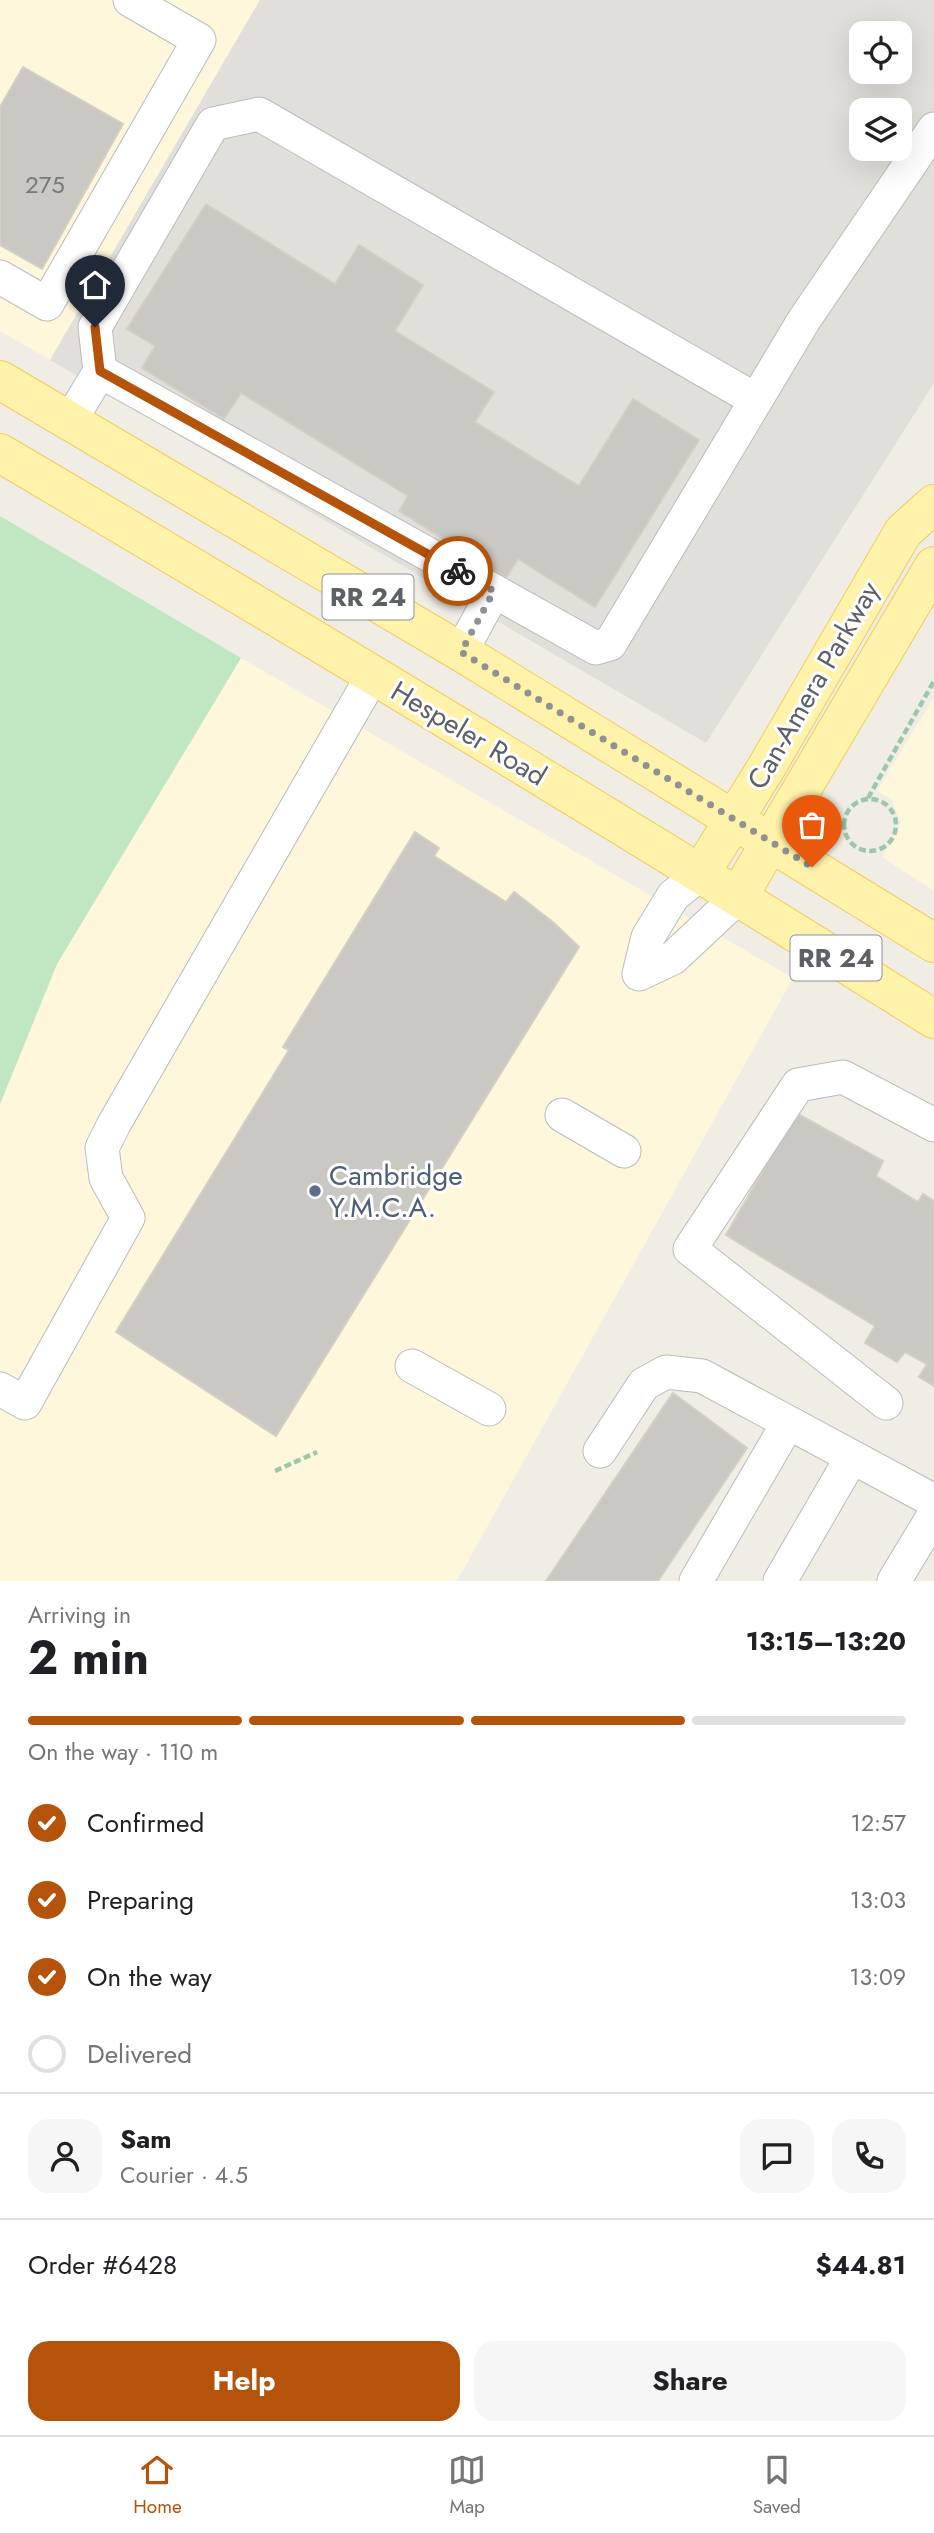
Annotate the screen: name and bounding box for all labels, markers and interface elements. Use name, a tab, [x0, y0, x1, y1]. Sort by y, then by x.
map controls	[849, 21, 912, 161]
button: locate	[849, 21, 912, 84]
button: layers	[849, 98, 912, 161]
house number: 275	[25, 167, 65, 202]
pin	[65, 255, 125, 327]
icon: home	[76, 266, 114, 304]
courier	[423, 536, 493, 606]
icon: bike	[439, 552, 477, 590]
street label: Can-Amera Parkway	[737, 573, 890, 797]
road number: RR 24	[322, 575, 414, 620]
street label: Hespeler Road	[383, 671, 554, 796]
pin	[782, 795, 842, 867]
icon: bag	[793, 806, 831, 844]
road number: RR 24	[790, 936, 882, 981]
place label: Cambridge Y.M.C.A.	[329, 1155, 463, 1228]
marker: Cambridge Y.M.C.A.	[307, 1183, 323, 1199]
text: Arriving in	[28, 1598, 131, 1632]
text: 13:15–13:20	[746, 1622, 906, 1660]
text: 2 min	[28, 1625, 149, 1691]
text: On the way · 110 m	[28, 1735, 218, 1769]
icon: check	[28, 1804, 66, 1842]
text: Confirmed	[87, 1804, 204, 1842]
text: 12:57	[851, 1806, 906, 1840]
icon: check	[28, 1881, 66, 1919]
text: Preparing	[87, 1881, 194, 1919]
text: 13:03	[850, 1883, 906, 1917]
icon: check	[28, 1958, 66, 1996]
text: On the way	[87, 1958, 212, 1996]
text: 13:09	[849, 1960, 906, 1994]
text: Delivered	[87, 2035, 192, 2073]
button: person	[28, 2119, 102, 2193]
button: chat	[740, 2119, 814, 2193]
button: phone	[832, 2119, 906, 2193]
text: Sam	[120, 2120, 172, 2158]
text: Courier · 4.5	[120, 2158, 248, 2192]
text: Order #6428	[28, 2246, 177, 2284]
text: $44.81	[816, 2246, 906, 2284]
button: Help	[28, 2341, 460, 2421]
button: Share	[474, 2341, 906, 2421]
tab: Home	[133, 2451, 182, 2520]
tab: Map	[448, 2451, 486, 2520]
tab: Saved	[753, 2451, 801, 2520]

